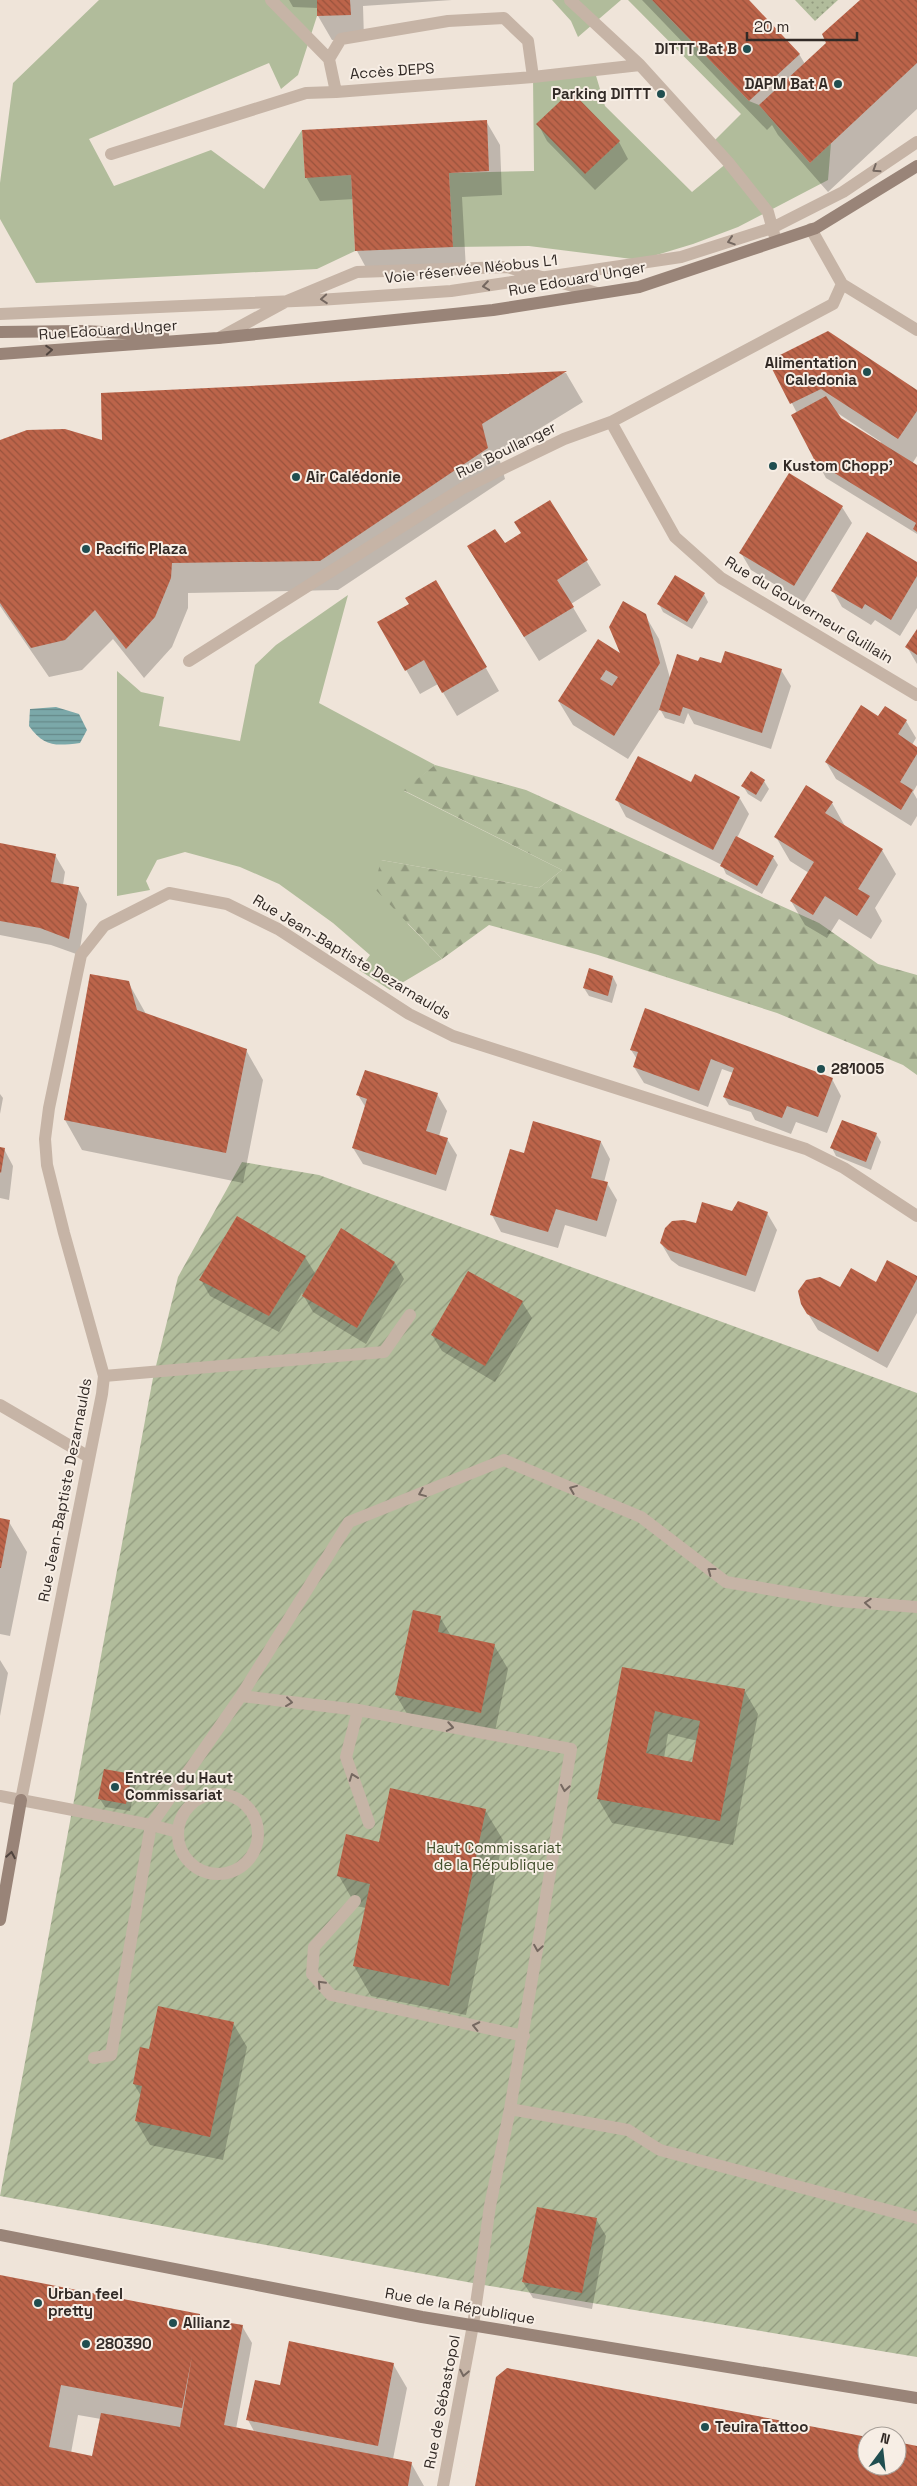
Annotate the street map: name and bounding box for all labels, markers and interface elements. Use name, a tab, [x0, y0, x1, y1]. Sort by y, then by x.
scale bar	[747, 10, 857, 42]
text: 20 m	[754, 17, 789, 36]
place label: DITTT Bat B	[655, 39, 737, 58]
marker: DITTT Bat B	[741, 43, 753, 55]
street label: Accès DEPS	[349, 58, 435, 83]
place label: DAPM Bat A	[744, 74, 828, 93]
marker: DAPM Bat A	[832, 78, 844, 90]
place label: Parking DITTT	[552, 84, 651, 103]
marker: Parking DITTT	[655, 88, 667, 100]
one-way arrow	[872, 163, 882, 172]
one-way arrow	[728, 235, 736, 245]
street label: Voie réservée Néobus L1	[384, 250, 558, 287]
street label: Rue Edouard Unger	[507, 257, 647, 300]
one-way arrow	[482, 280, 490, 291]
one-way arrow	[320, 294, 328, 305]
street label: Rue Edouard Unger	[38, 315, 178, 344]
one-way arrow	[45, 345, 53, 356]
place label: Alimentation Caledonia	[765, 353, 857, 389]
marker: Alimentation Caledonia	[861, 366, 873, 378]
street label: Rue Boullanger	[453, 417, 559, 482]
place label: Kustom Chopp'	[783, 456, 893, 475]
marker: Kustom Chopp'	[767, 460, 779, 472]
place label: Air Calédonie	[306, 467, 401, 486]
marker: Air Calédonie	[290, 471, 302, 483]
place label: Pacific Plaza	[96, 539, 187, 558]
marker: Pacific Plaza	[80, 543, 92, 555]
street label: Rue du Gouverneur Guillain	[722, 552, 897, 667]
street label: Rue Jean-Baptiste Dezarnaulds	[250, 890, 455, 1023]
place label: 281005	[831, 1059, 884, 1078]
marker: 281005	[815, 1063, 827, 1075]
street label: Rue Jean-Baptiste Dezarnaulds	[33, 1376, 96, 1603]
one-way arrow	[569, 1484, 578, 1495]
one-way arrow	[418, 1487, 427, 1497]
one-way arrow	[708, 1568, 717, 1576]
one-way arrow	[864, 1598, 872, 1609]
one-way arrow	[286, 1696, 294, 1707]
one-way arrow	[445, 1722, 454, 1732]
place label: Entrée du Haut Commissariat	[125, 1768, 233, 1804]
one-way arrow	[349, 1773, 359, 1782]
marker: Entrée du Haut Commissariat	[109, 1781, 121, 1793]
one-way arrow	[560, 1784, 570, 1792]
park label: Haut Commissariat de la République	[426, 1838, 562, 1874]
one-way arrow	[6, 1851, 16, 1859]
one-way arrow	[533, 1945, 544, 1953]
one-way arrow	[318, 1981, 327, 1990]
one-way arrow	[471, 2021, 480, 2032]
street label: Rue de la République	[384, 2283, 537, 2328]
place label: Urban feel pretty	[48, 2284, 123, 2320]
marker: Urban feel pretty	[32, 2297, 44, 2309]
place label: Allianz	[183, 2313, 230, 2332]
marker: Allianz	[167, 2317, 179, 2329]
street label: Rue de Sébastopol	[419, 2333, 464, 2471]
place label: 280390	[96, 2334, 152, 2353]
marker: 280390	[80, 2338, 92, 2350]
one-way arrow	[459, 2368, 469, 2377]
place label: Teuira Tattoo	[715, 2417, 808, 2436]
marker: Teuira Tattoo	[699, 2421, 711, 2433]
north arrow	[857, 2426, 907, 2476]
text: N	[878, 2429, 892, 2448]

